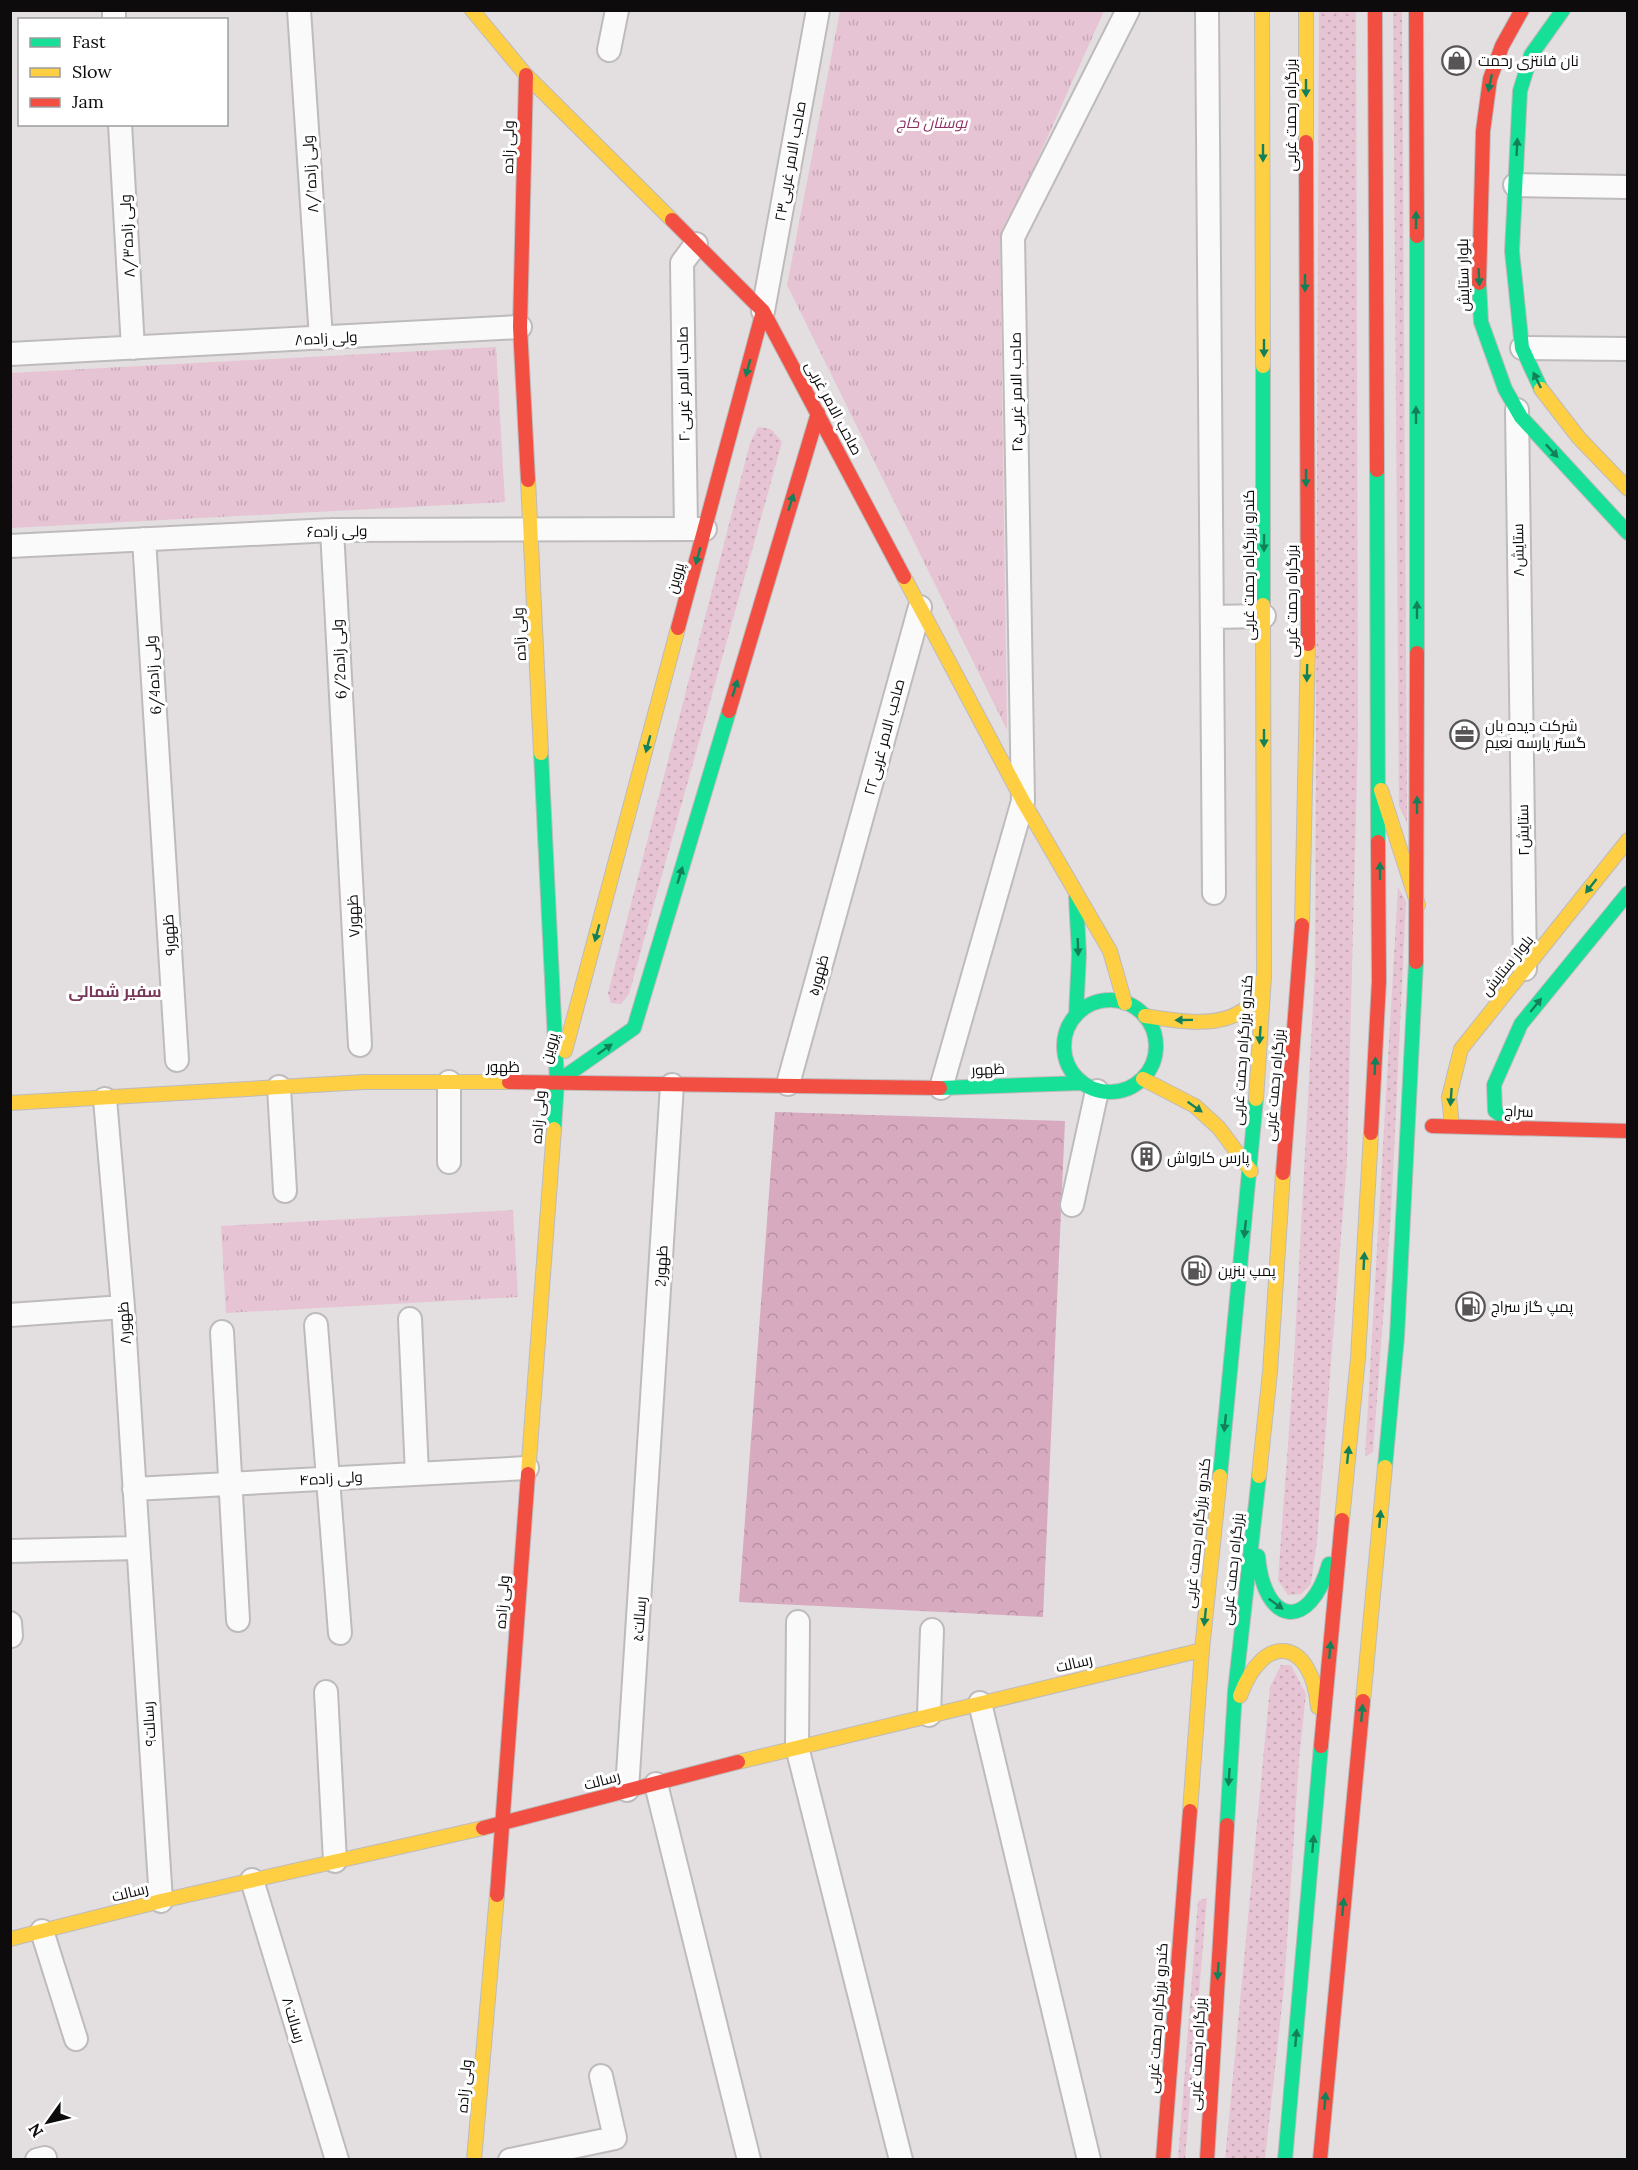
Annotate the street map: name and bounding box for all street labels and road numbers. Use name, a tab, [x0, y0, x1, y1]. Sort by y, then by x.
street label: بزرگراه رحمت غربی	[1281, 58, 1301, 172]
street label: صاحب الامر غربی۲۳	[770, 99, 811, 223]
street label: ولی زاده	[498, 120, 519, 174]
street label: ولی زاده۸/۱	[298, 134, 323, 213]
street label: ولی زاده۸/۳	[115, 194, 140, 278]
street label: بلوار ستایش	[1453, 238, 1474, 312]
street label: صاحب الامر غربی۲۰	[672, 326, 695, 442]
street label: ولی زاده۸	[294, 327, 358, 350]
street label: صاحب الامر غربی۲۵	[1005, 332, 1028, 452]
street label: صاحب الامر غربی	[800, 358, 867, 459]
street label: کندرو بزرگراه رحمت غربی	[1239, 490, 1259, 640]
street label: ولی زاده۶	[307, 521, 368, 542]
street label: ستایش۸	[1508, 523, 1529, 577]
street label: بزرگراه رحمت غربی	[1282, 544, 1302, 658]
street label: پروین	[662, 560, 689, 596]
street label: ولی زاده	[508, 607, 531, 661]
street label: 6/2ولی زاده	[327, 619, 352, 699]
street label: 6/4ولی زاده	[141, 635, 166, 715]
street label: صاحب الامر غربی٢٢	[859, 677, 910, 797]
street label: ستایش۲	[1513, 804, 1534, 856]
street label: ظهور۷	[342, 894, 365, 938]
street label: ظهور۹	[158, 914, 181, 956]
street label: بلوار ستایش	[1477, 931, 1538, 1000]
street label: ظهور۵	[803, 952, 834, 998]
street label: کندرو بزرگراه رحمت غربی	[1227, 974, 1258, 1126]
street label: بزرگراه رحمت غربی	[1260, 1028, 1289, 1142]
street label: پروین	[536, 1030, 563, 1066]
street label: ظهور	[485, 1057, 520, 1077]
street label: ظهور	[970, 1059, 1005, 1080]
street label: ولی زاده	[527, 1090, 550, 1144]
street label: سراج	[1504, 1101, 1534, 1123]
street label: 2ظهور	[650, 1245, 673, 1287]
street label: ظهور۸	[113, 1301, 136, 1345]
street label: کندرو بزرگراه رحمت غربی	[1180, 1457, 1215, 1609]
street label: ولی زاده۴	[299, 1467, 363, 1490]
street label: بزرگراه رحمت غربی	[1217, 1512, 1248, 1626]
street label: ولی زاده	[491, 1575, 514, 1629]
street label: رسالت۵	[628, 1596, 650, 1642]
street label: رسالت	[1054, 1650, 1094, 1676]
street label: رسالت۹	[138, 1701, 160, 1747]
street label: رسالت	[582, 1766, 622, 1794]
street label: رسالت	[110, 1878, 150, 1906]
street label: کندرو بزرگراه رحمت غربی	[1142, 1942, 1173, 2094]
street label: رسالت۸	[278, 1995, 310, 2045]
street label: بزرگراه رحمت غربی	[1185, 1997, 1210, 2111]
street label: ولی زاده	[452, 2059, 477, 2114]

